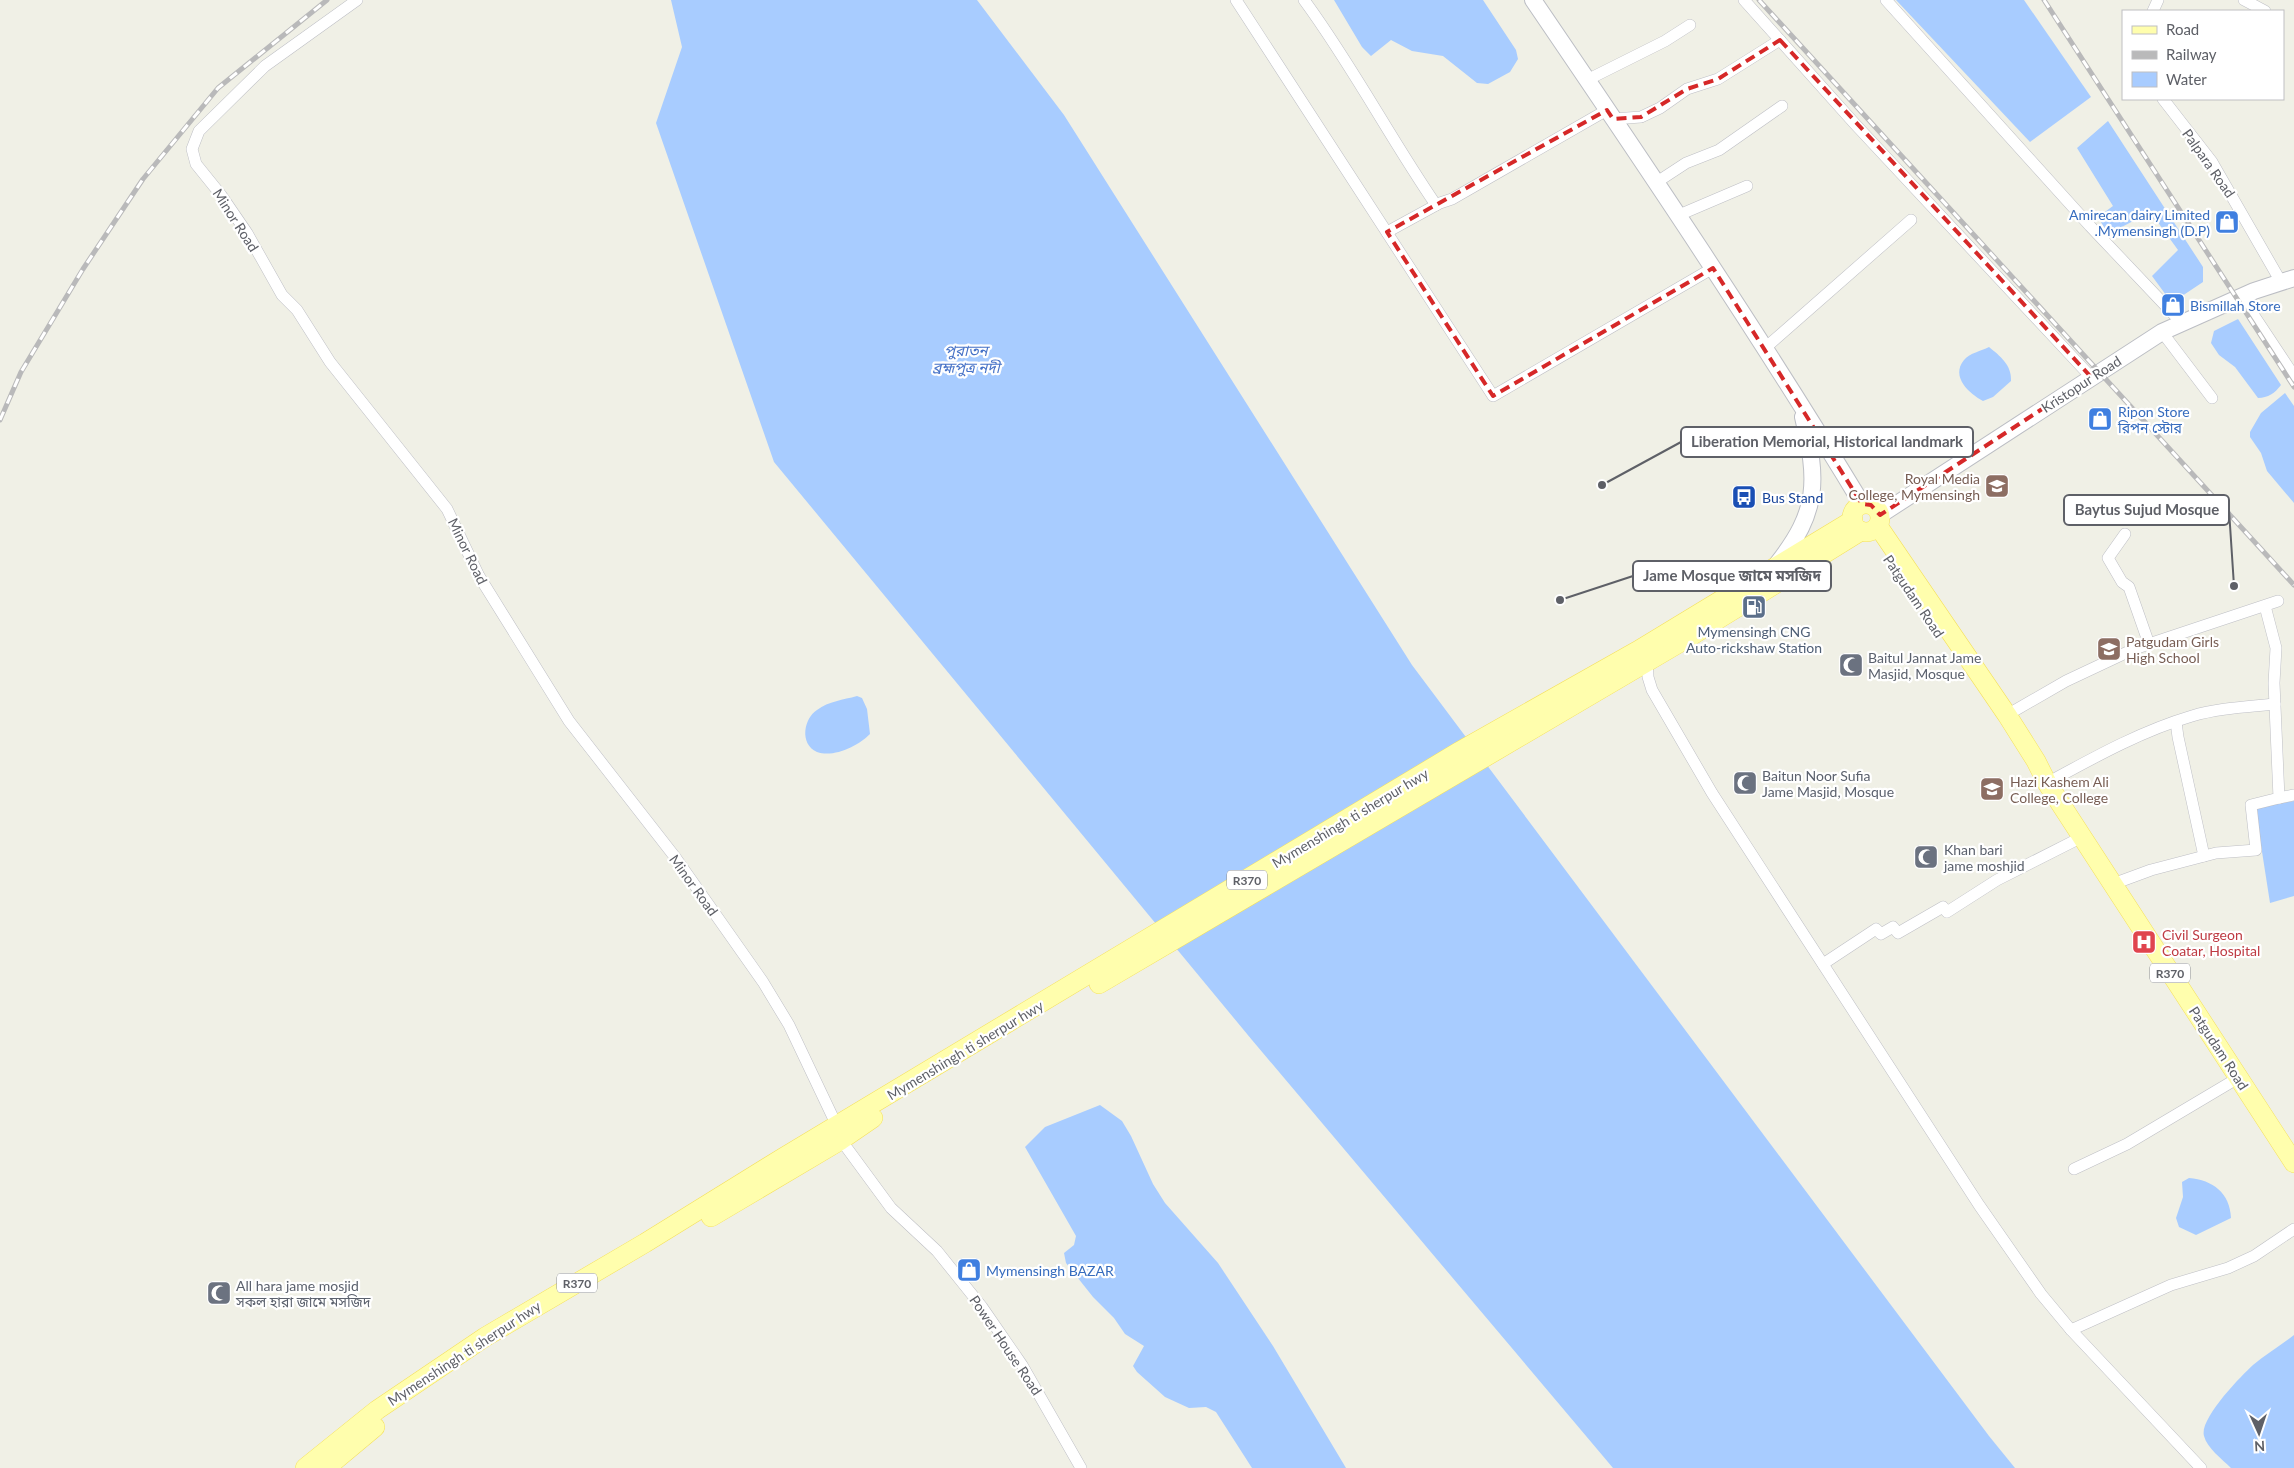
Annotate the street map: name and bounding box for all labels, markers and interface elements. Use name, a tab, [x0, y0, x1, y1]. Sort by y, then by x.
legend	[2122, 10, 2284, 100]
text: Road	[2166, 20, 2199, 38]
text: Railway	[2166, 45, 2217, 63]
text: Water	[2166, 70, 2207, 88]
street label: Palpara Road	[2179, 125, 2239, 201]
street label: Minor Road	[209, 185, 263, 255]
place label: Amirecan dairy Limited .Mymensingh (D.P)	[2069, 206, 2210, 239]
shop icon: Amirecan dairy Limited .Mymensingh (D.P)	[2214, 209, 2240, 235]
shop icon: Bismillah Store	[2160, 292, 2186, 318]
place label: Bismillah Store	[2190, 297, 2281, 314]
water label: পুরাতন ব্রহ্মপুত্র নদী	[932, 341, 1003, 377]
street label: Kristopur Road	[2038, 352, 2124, 416]
place label: Ripon Store রিপন স্টোর	[2117, 403, 2190, 436]
shop icon: Ripon Store রিপন স্টোর	[2087, 406, 2113, 432]
callout: Liberation Memorial, Historical landmark	[1681, 427, 1973, 457]
text: Liberation Memorial, Historical landmark	[1691, 432, 1964, 450]
place label: Royal Media College, Mymensingh	[1848, 470, 1980, 503]
school or university icon: Royal Media College, Mymensingh	[1984, 473, 2010, 499]
bus stop icon: Bus Stand	[1731, 484, 1757, 510]
place label: Bus Stand	[1762, 489, 1823, 506]
callout: Baytus Sujud Mosque	[2064, 495, 2229, 525]
text: Baytus Sujud Mosque	[2075, 500, 2219, 518]
street label: Minor Road	[445, 515, 491, 587]
street label: Patgudam Road	[1880, 551, 1948, 641]
callout: Jame Mosque জামে মসজিদ	[1633, 561, 1831, 591]
text: Jame Mosque জামে মসজিদ	[1643, 566, 1821, 584]
fuel station icon: Mymensingh CNG Auto-rickshaw Station	[1741, 594, 1767, 620]
place label: Mymensingh CNG Auto-rickshaw Station	[1686, 623, 1822, 656]
place label: Patgudam Girls High School	[2126, 633, 2219, 666]
school or university icon: Patgudam Girls High School	[2096, 636, 2122, 662]
place label: Baitul Jannat Jame Masjid, Mosque	[1868, 649, 1981, 682]
mosque icon: Baitul Jannat Jame Masjid, Mosque	[1838, 652, 1864, 678]
street label: Mymenshingh ti sherpur hwy	[1269, 764, 1432, 871]
place label: Baitun Noor Sufia Jame Masjid, Mosque	[1762, 767, 1894, 800]
mosque icon: Baitun Noor Sufia Jame Masjid, Mosque	[1732, 770, 1758, 796]
place label: Hazi Kashem Ali College, College	[2010, 773, 2109, 806]
school or university icon: Hazi Kashem Ali College, College	[1979, 776, 2005, 802]
place label: Khan bari jame moshjid	[1943, 841, 2025, 874]
mosque icon: Khan bari jame moshjid	[1913, 844, 1939, 870]
street label: Minor Road	[666, 851, 722, 919]
road number: R370	[1227, 870, 1267, 890]
place label: Civil Surgeon Coatar, Hospital	[2162, 926, 2260, 959]
hospital icon: Civil Surgeon Coatar, Hospital	[2131, 929, 2157, 955]
road number: R370	[2150, 964, 2190, 982]
street label: Mymenshingh ti sherpur hwy	[884, 996, 1047, 1103]
street label: Patgudam Road	[2186, 1003, 2252, 1093]
shop icon: Mymensingh BAZAR	[956, 1257, 982, 1283]
place label: Mymensingh BAZAR	[986, 1262, 1114, 1279]
road number: R370	[557, 1274, 597, 1292]
place label: All hara jame mosjid সকল হারা জামে মসজিদ	[235, 1277, 371, 1310]
mosque icon: All hara jame mosjid সকল হারা জামে মসজিদ	[206, 1280, 232, 1306]
street label: Power House Road	[966, 1292, 1046, 1398]
street label: Mymenshingh ti sherpur hwy	[384, 1297, 544, 1409]
north arrow	[2234, 1408, 2284, 1458]
text: N	[2254, 1438, 2266, 1455]

